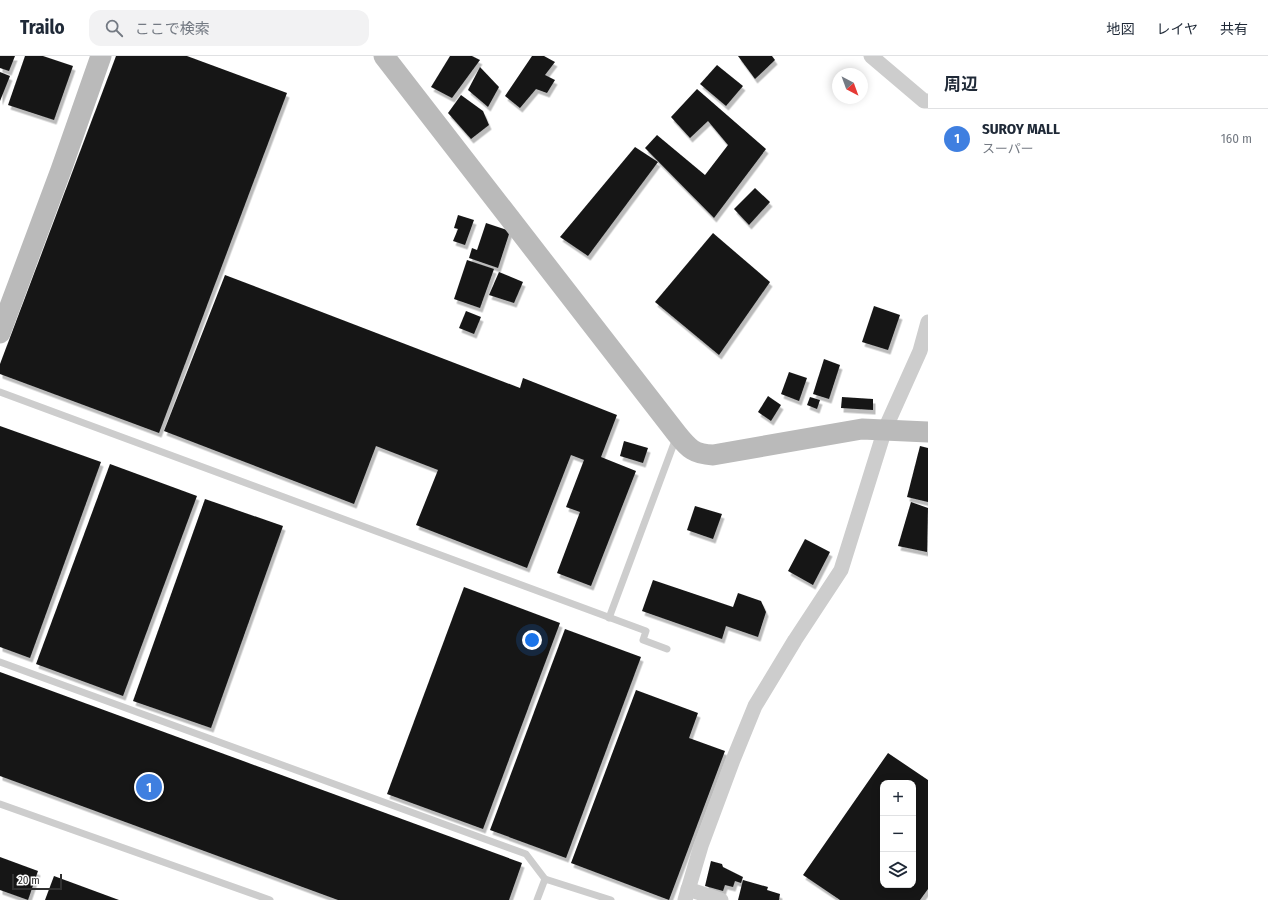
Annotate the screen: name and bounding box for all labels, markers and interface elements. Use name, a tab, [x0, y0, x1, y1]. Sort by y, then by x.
search box	[89, 10, 369, 46]
text: Trailo	[20, 16, 65, 39]
icon: search	[103, 17, 125, 39]
text: ここで検索	[135, 20, 210, 38]
text: 地図	[1106, 21, 1134, 38]
text: レイヤ	[1156, 21, 1198, 38]
text: 共有	[1220, 21, 1248, 38]
north arrow	[832, 68, 868, 104]
text: 周辺	[944, 74, 978, 95]
text: SUROY MALL	[982, 120, 1060, 138]
text: 1	[954, 131, 960, 146]
text: 160 m	[1221, 131, 1252, 146]
text: スーパー	[982, 141, 1034, 156]
your location	[522, 630, 542, 650]
pin: 1	[136, 772, 162, 802]
map controls	[880, 780, 916, 888]
button: +	[880, 780, 916, 816]
button: −	[880, 816, 916, 852]
button: layers	[880, 852, 916, 888]
scale bar	[12, 872, 62, 891]
text: 20 m	[18, 874, 40, 887]

